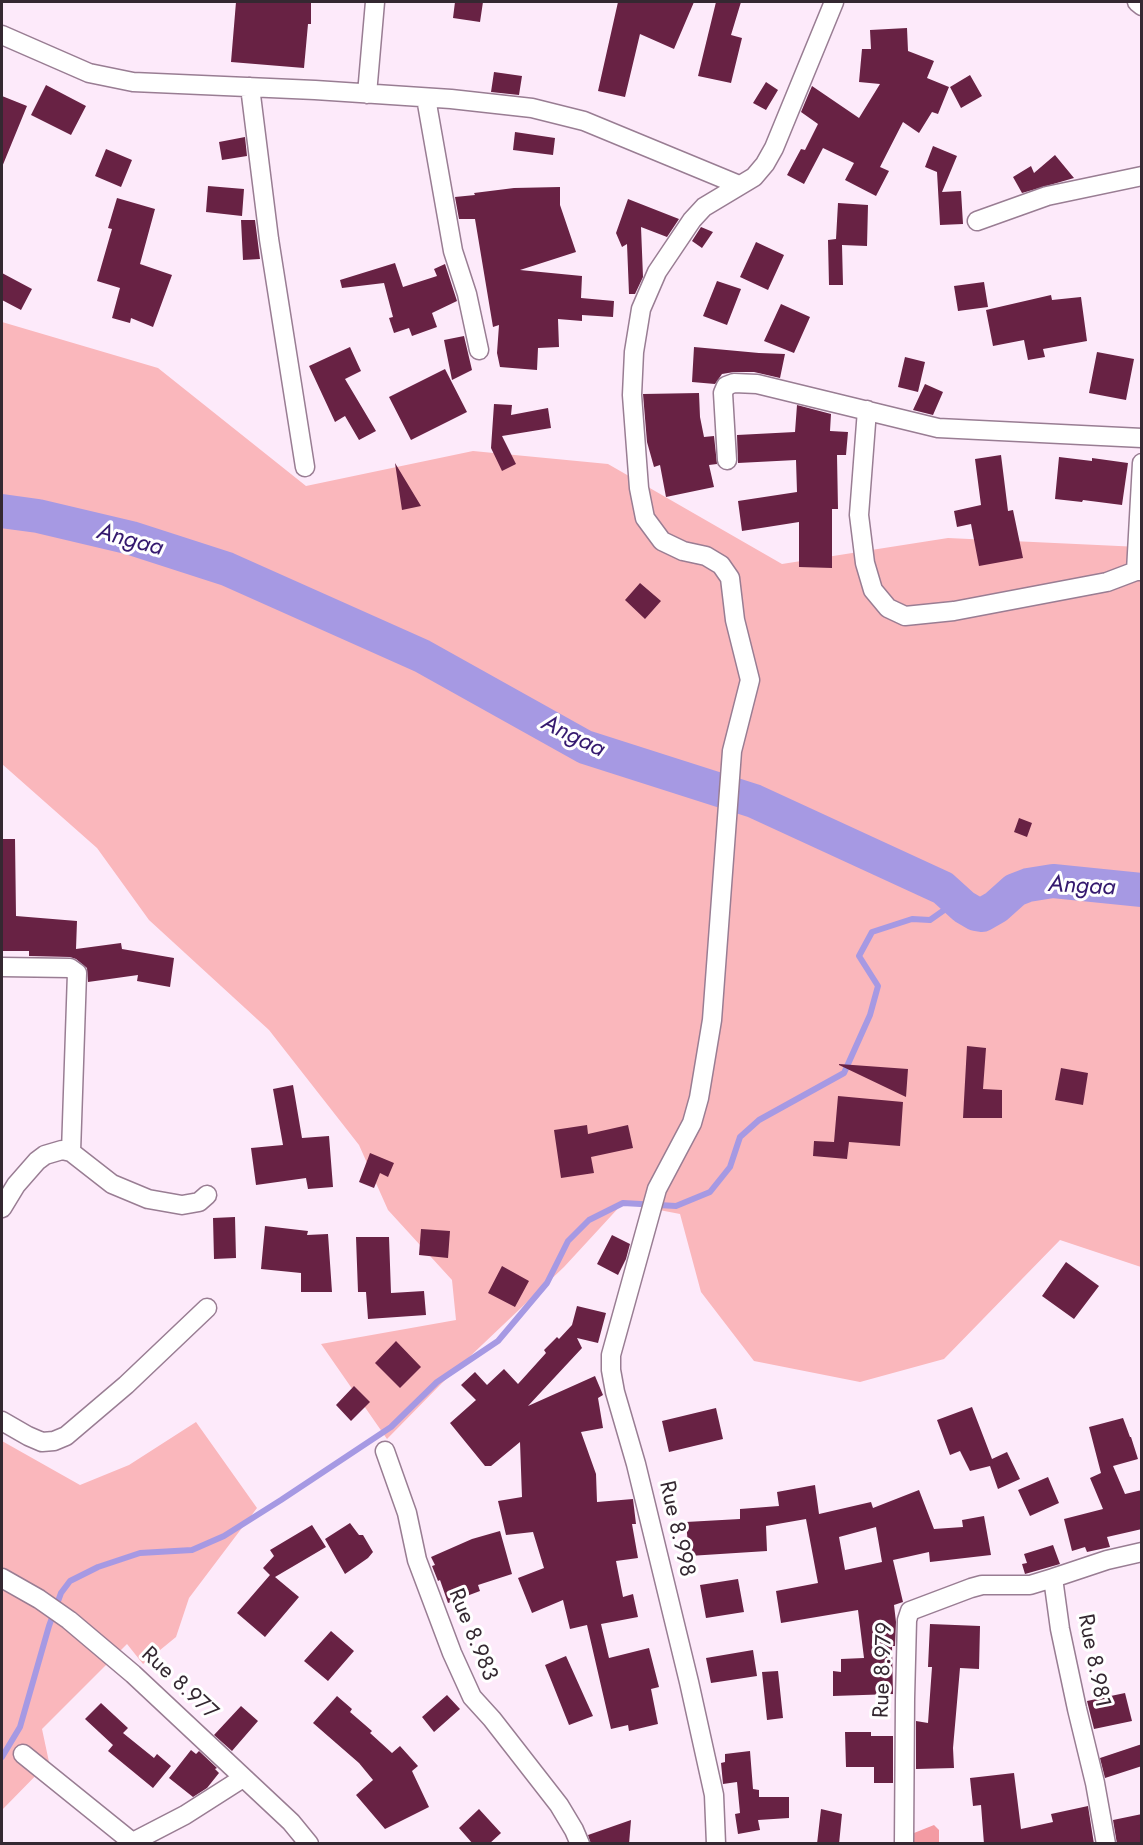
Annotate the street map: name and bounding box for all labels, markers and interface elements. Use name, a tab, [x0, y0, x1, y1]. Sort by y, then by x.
water label: Angaa	[94, 518, 166, 564]
water label: Angaa	[536, 709, 610, 765]
water label: Angaa	[1048, 871, 1116, 903]
street label: Rue 8.998	[652, 1479, 700, 1579]
street label: Rue 8.983	[442, 1585, 502, 1685]
street label: Rue 8.981	[1071, 1612, 1115, 1710]
street label: Rue 8.979	[869, 1621, 899, 1719]
street label: Rue 8.977	[135, 1642, 223, 1726]

